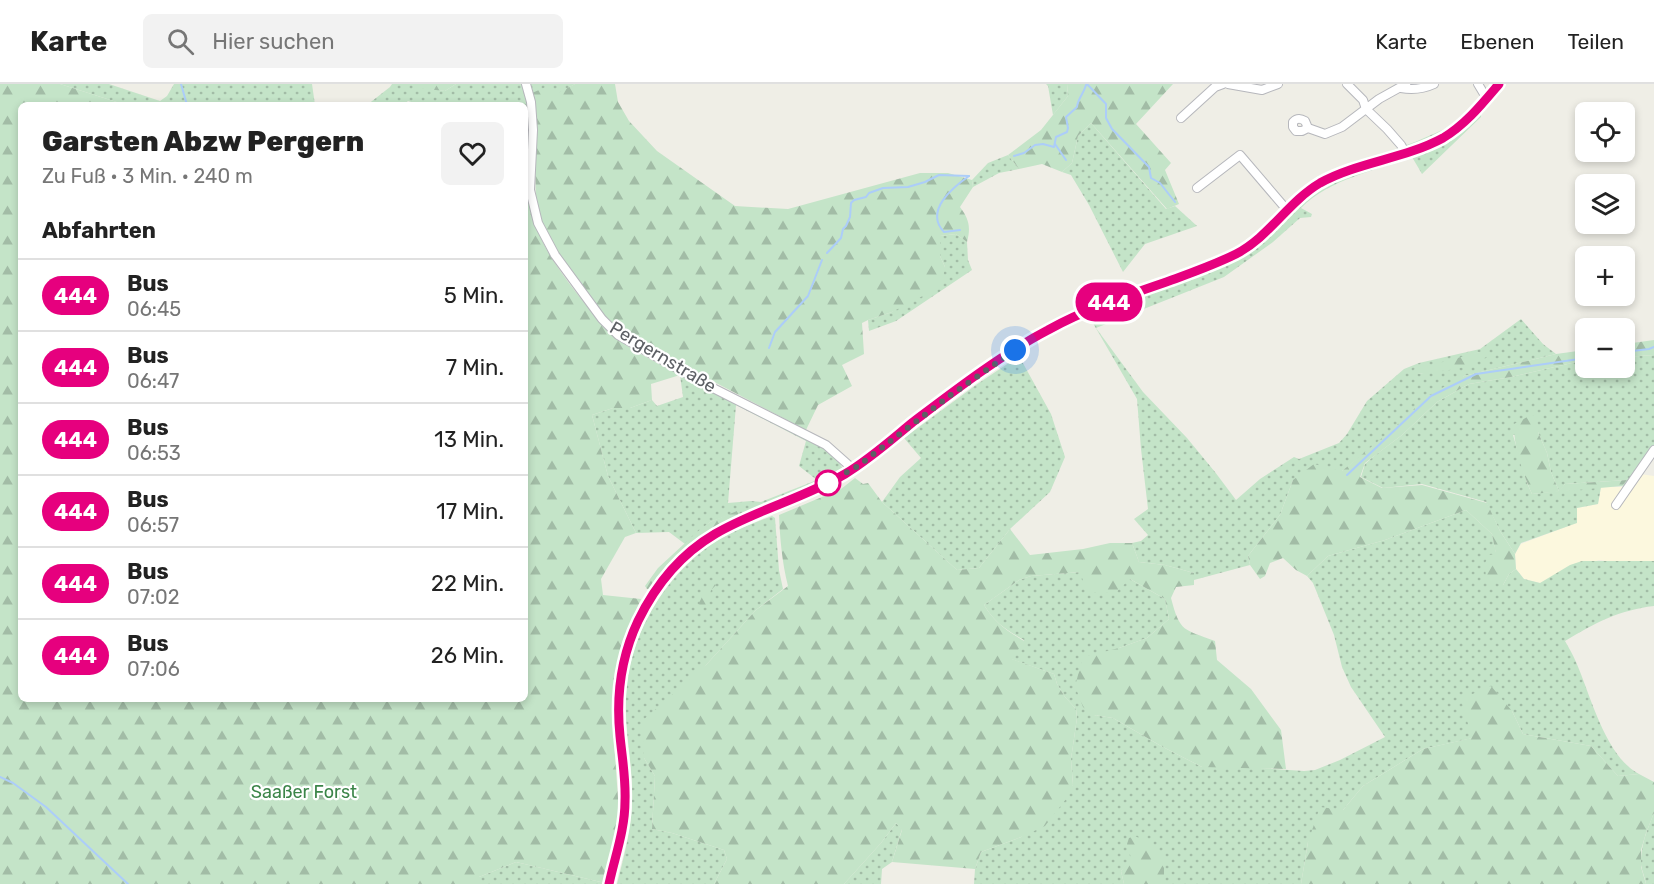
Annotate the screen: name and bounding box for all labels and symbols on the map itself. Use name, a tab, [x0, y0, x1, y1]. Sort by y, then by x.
line badge: 444	[1074, 282, 1144, 322]
street label: Pergernstraße	[606, 317, 720, 397]
your location	[1000, 335, 1030, 365]
unlabelled marker	[815, 470, 841, 496]
park label: Saaßer Forst	[251, 781, 357, 803]

